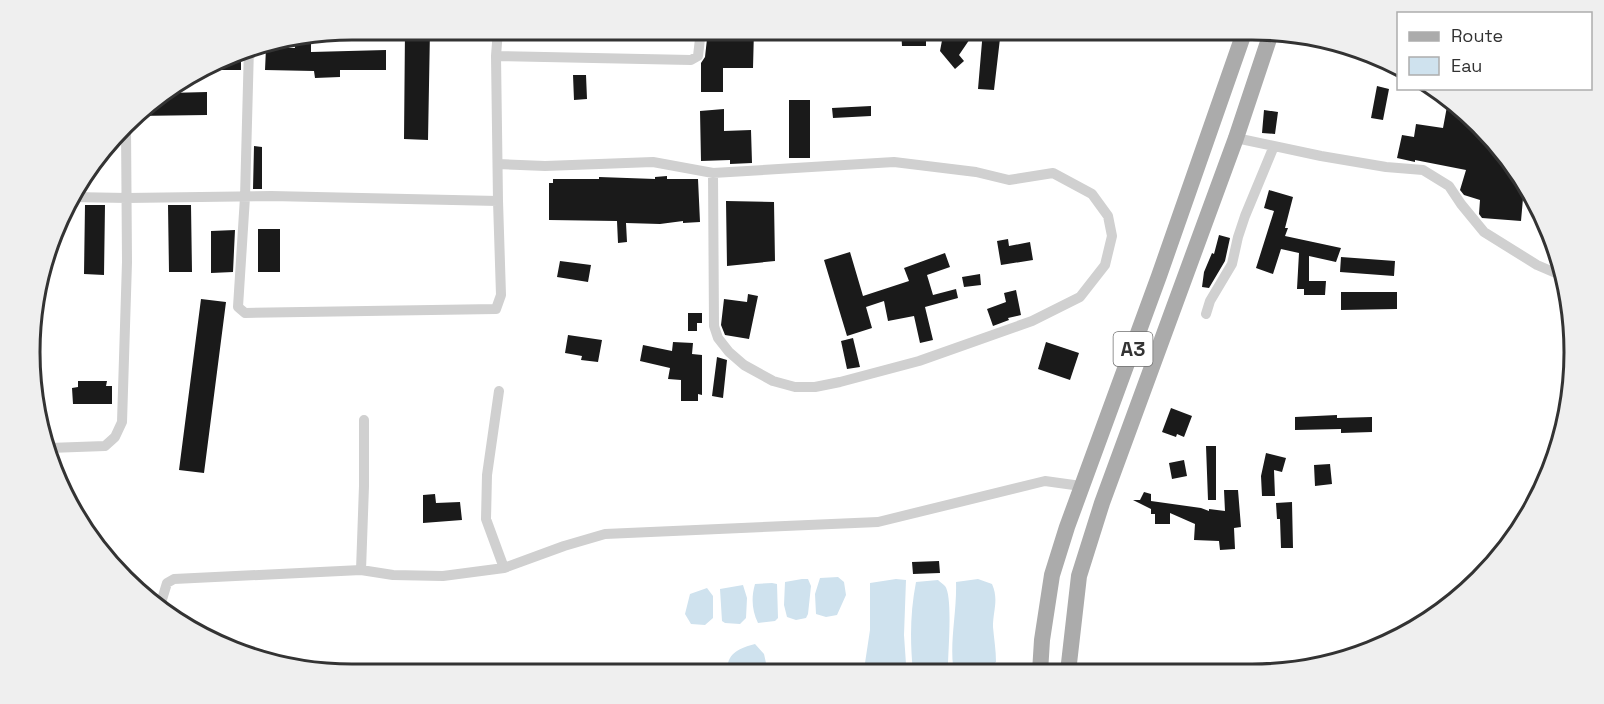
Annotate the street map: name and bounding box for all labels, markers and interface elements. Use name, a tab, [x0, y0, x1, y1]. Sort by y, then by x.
legend	[1397, 12, 1592, 90]
text: Route	[1451, 24, 1503, 47]
text: Eau	[1451, 54, 1482, 77]
road number: A3	[1114, 332, 1152, 366]

